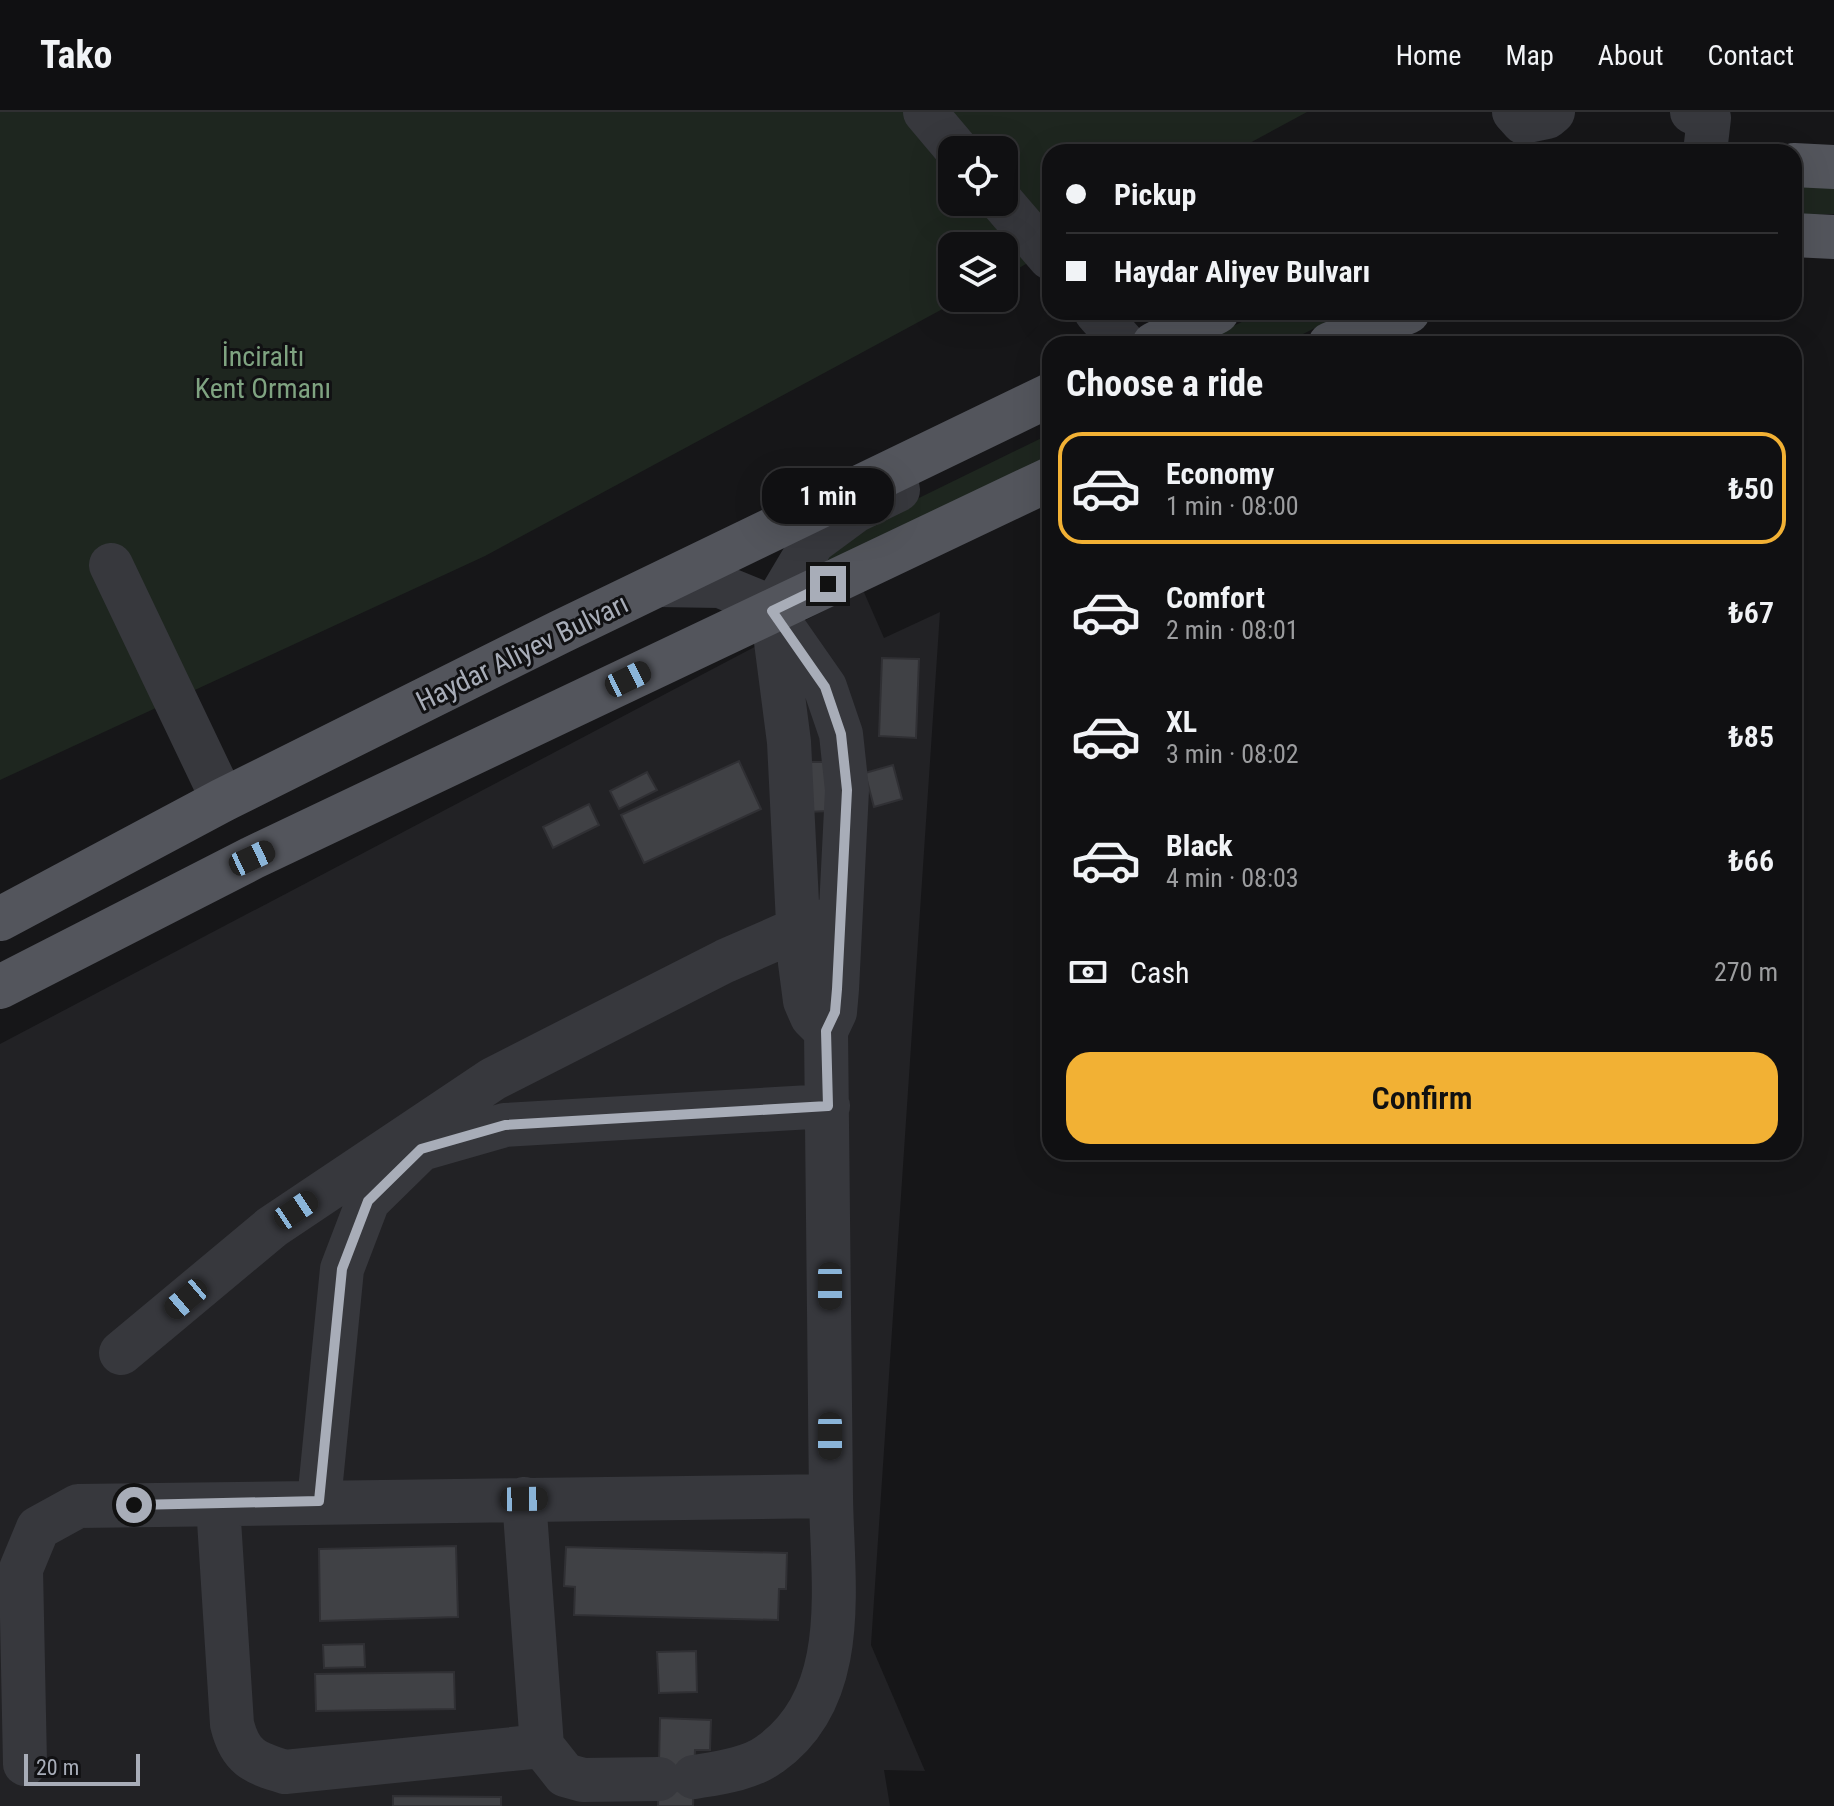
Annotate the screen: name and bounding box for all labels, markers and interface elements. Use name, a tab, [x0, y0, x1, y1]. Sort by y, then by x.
text: Tako	[40, 33, 113, 77]
text: Home	[1396, 39, 1461, 72]
text: Map	[1505, 39, 1554, 72]
text: About	[1598, 39, 1664, 72]
text: Contact	[1708, 39, 1794, 72]
map controls	[938, 136, 1018, 312]
button: locate	[938, 136, 1018, 216]
text: Pickup	[1114, 177, 1196, 212]
button: layers	[938, 232, 1018, 312]
text: Haydar Aliyev Bulvarı	[1114, 254, 1370, 289]
park label: İnciraltı Kent Ormanı	[195, 340, 331, 405]
text: Choose a ride	[1066, 363, 1263, 405]
icon: car	[1070, 452, 1142, 524]
text: Economy	[1166, 456, 1274, 491]
callout: 1 min	[762, 468, 894, 524]
text: ₺50	[1728, 471, 1774, 506]
text: 1 min	[799, 481, 857, 511]
text: 1 min · 08:00	[1166, 491, 1299, 521]
route end	[810, 566, 846, 602]
icon: car	[1070, 576, 1142, 648]
text: Comfort	[1166, 580, 1265, 615]
street label: Haydar Aliyev Bulvarı	[411, 587, 634, 718]
text: ₺67	[1728, 595, 1774, 630]
text: 2 min · 08:01	[1166, 615, 1299, 645]
car	[601, 658, 655, 700]
icon: car	[1070, 700, 1142, 772]
text: XL	[1166, 704, 1197, 739]
text: ₺85	[1728, 719, 1774, 754]
text: 3 min · 08:02	[1166, 739, 1299, 769]
icon: car	[1070, 824, 1142, 896]
text: Black	[1166, 828, 1233, 863]
car	[225, 837, 279, 879]
text: ₺66	[1728, 843, 1774, 878]
text: 4 min · 08:03	[1166, 863, 1299, 893]
icon: cash	[1066, 950, 1110, 994]
text: Cash	[1130, 955, 1190, 990]
text: 270 m	[1714, 957, 1778, 987]
button: Confirm	[1066, 1052, 1778, 1144]
car	[269, 1187, 323, 1233]
car	[818, 1262, 842, 1310]
car	[160, 1274, 212, 1324]
car	[818, 1412, 842, 1460]
route start	[116, 1487, 152, 1523]
car	[500, 1487, 548, 1511]
scale bar	[24, 1750, 140, 1786]
text: 20 m	[36, 1755, 79, 1780]

